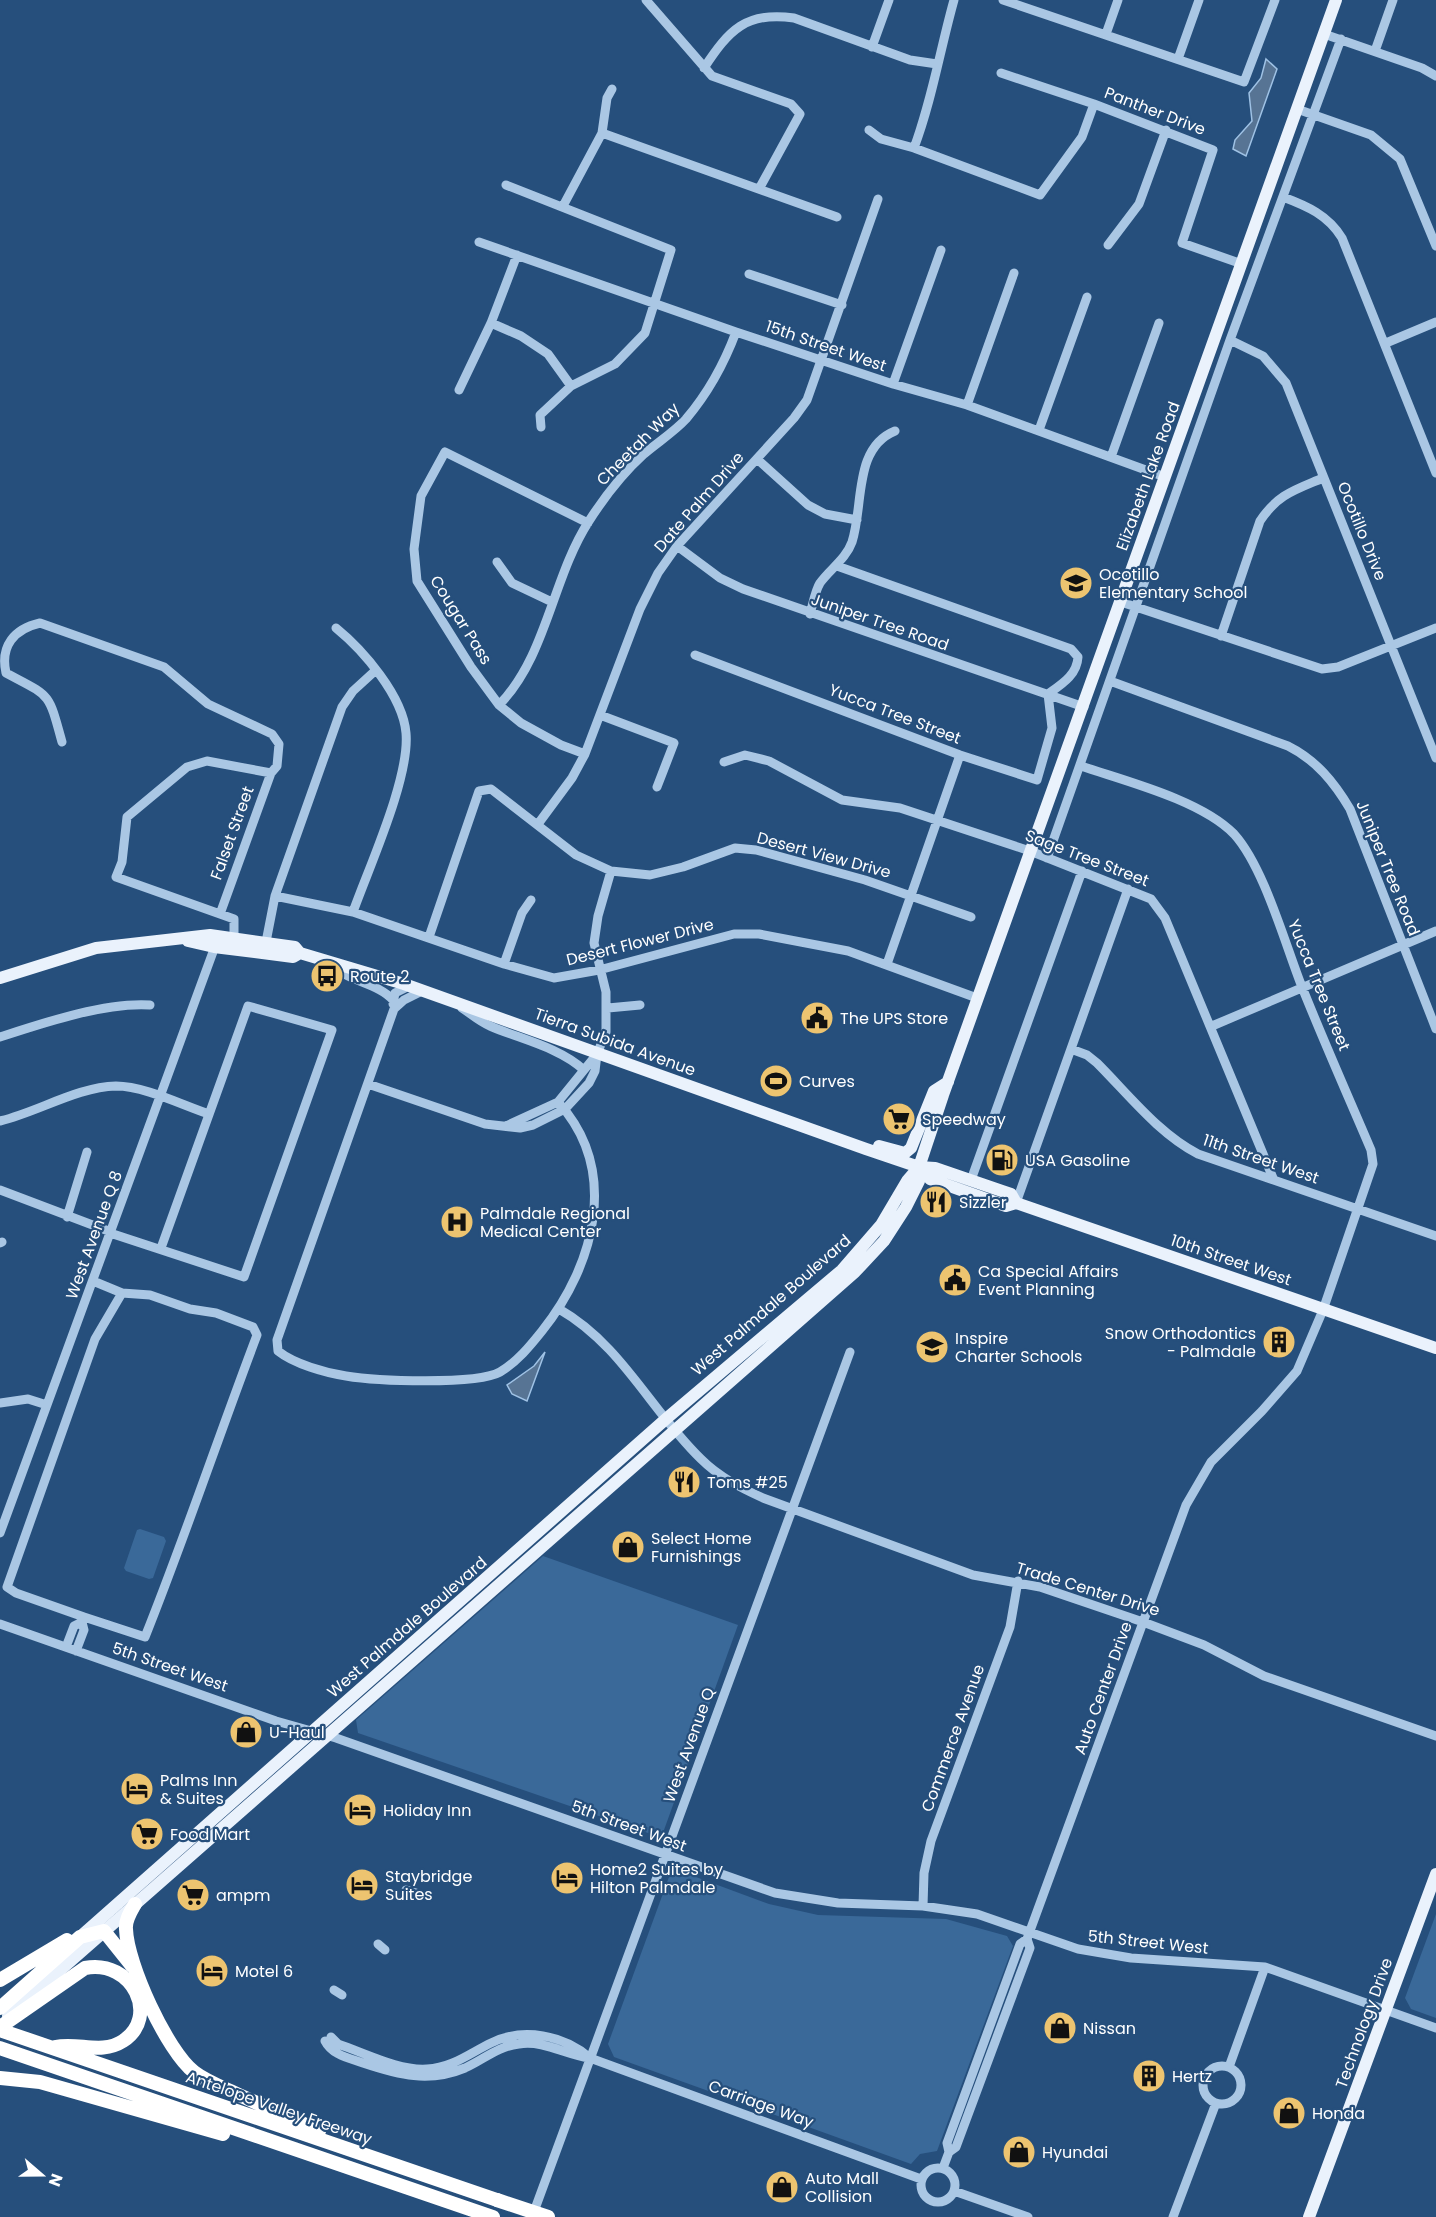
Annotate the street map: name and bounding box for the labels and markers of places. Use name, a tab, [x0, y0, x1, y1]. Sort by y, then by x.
place label: Ocotillo Elementary School	[1099, 563, 1247, 604]
school or university icon: Ocotillo Elementary School	[1058, 565, 1094, 601]
bus stop icon: Route 2	[309, 958, 345, 994]
place label: Route 2	[350, 965, 409, 988]
public building icon: The UPS Store	[799, 1000, 835, 1036]
place label: The UPS Store	[840, 1007, 948, 1030]
sports icon: Curves	[758, 1063, 794, 1099]
place label: Curves	[799, 1070, 855, 1093]
supermarket icon: Speedway	[881, 1101, 917, 1137]
place label: Speedway	[922, 1108, 1006, 1131]
fuel station icon: USA Gasoline	[984, 1142, 1020, 1178]
place label: USA Gasoline	[1025, 1149, 1130, 1172]
restaurant icon: Sizzler	[918, 1184, 954, 1220]
place label: Sizzler	[959, 1191, 1007, 1214]
place label: Palmdale Regional Medical Center	[480, 1202, 630, 1243]
hospital icon: Palmdale Regional Medical Center	[439, 1204, 475, 1240]
place label: Ca Special Affairs Event Planning	[978, 1260, 1119, 1301]
public building icon: Ca Special Affairs Event Planning	[937, 1262, 973, 1298]
place label: Snow Orthodontics - Palmdale	[1105, 1322, 1256, 1363]
building icon: Snow Orthodontics - Palmdale	[1261, 1324, 1297, 1360]
place label: Inspire Charter Schools	[955, 1327, 1082, 1368]
school or university icon: Inspire Charter Schools	[914, 1329, 950, 1365]
restaurant icon: Toms #25	[666, 1464, 702, 1500]
place label: Toms #25	[707, 1471, 788, 1494]
place label: Select Home Furnishings	[651, 1527, 752, 1568]
shop icon: Select Home Furnishings	[610, 1529, 646, 1565]
shop icon: U-Haul	[228, 1714, 264, 1750]
place label: U-Haul	[269, 1721, 325, 1744]
place label: Palms Inn & Suites	[160, 1769, 238, 1810]
hotel icon: Palms Inn & Suites	[119, 1771, 155, 1807]
hotel icon: Holiday Inn	[342, 1792, 378, 1828]
place label: Holiday Inn	[383, 1799, 472, 1822]
supermarket icon: Food Mart	[129, 1816, 165, 1852]
place label: Food Mart	[170, 1823, 250, 1846]
place label: Home2 Suites by Hilton Palmdale	[590, 1858, 723, 1899]
hotel icon: Home2 Suites by Hilton Palmdale	[549, 1860, 585, 1896]
place label: Staybridge Suites	[385, 1865, 472, 1906]
hotel icon: Staybridge Suites	[344, 1867, 380, 1903]
supermarket icon: ampm	[175, 1877, 211, 1913]
place label: ampm	[216, 1884, 271, 1907]
hotel icon: Motel 6	[194, 1953, 230, 1989]
place label: Motel 6	[235, 1960, 293, 1983]
shop icon: Nissan	[1042, 2010, 1078, 2046]
place label: Nissan	[1083, 2017, 1136, 2040]
building icon: Hertz	[1131, 2058, 1167, 2094]
place label: Hertz	[1172, 2065, 1212, 2088]
shop icon: Honda	[1271, 2095, 1307, 2131]
place label: Honda	[1312, 2102, 1365, 2125]
shop icon: Hyundai	[1001, 2134, 1037, 2170]
place label: Hyundai	[1042, 2141, 1108, 2164]
place label: Auto Mall Collision	[805, 2167, 879, 2208]
shop icon: Auto Mall Collision	[764, 2169, 800, 2205]

